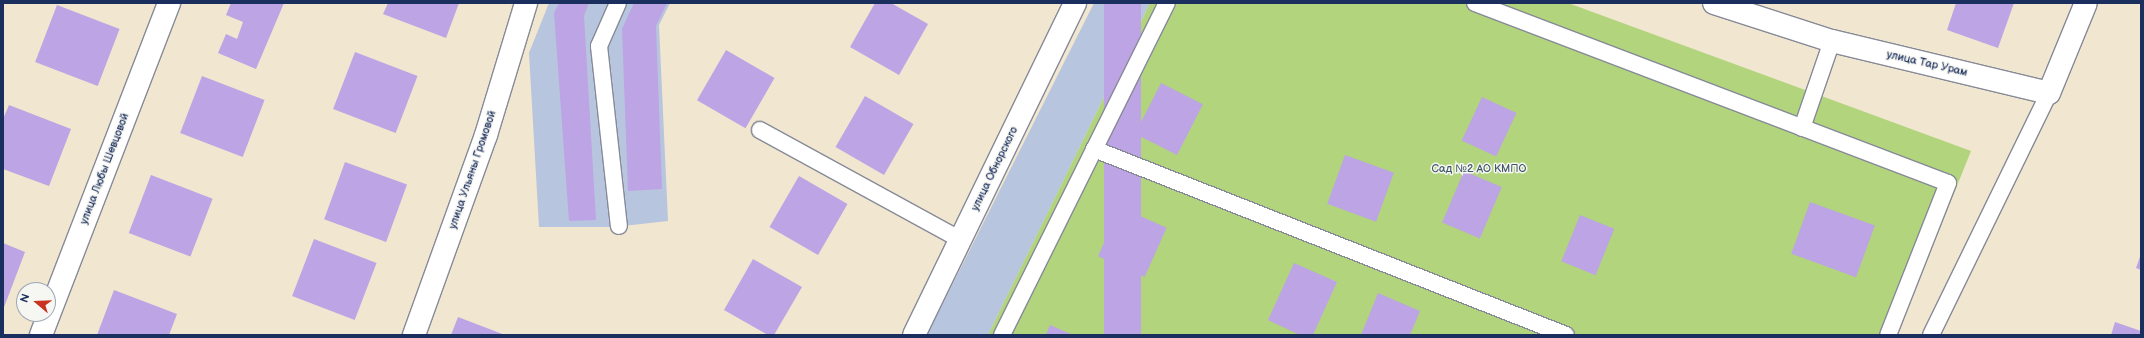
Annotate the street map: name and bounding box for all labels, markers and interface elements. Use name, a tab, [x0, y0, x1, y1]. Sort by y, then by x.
street label: улица Тар Урам	[1885, 48, 1969, 80]
street label: улица Ульяны Громовой	[447, 109, 499, 231]
street label: улица Любы Шевцовой	[78, 112, 132, 226]
street label: улица Обнорского	[969, 125, 1021, 213]
park label: Сад №2 АО КМПО	[1432, 162, 1526, 176]
north arrow	[16, 282, 56, 322]
text: N	[18, 292, 33, 304]

